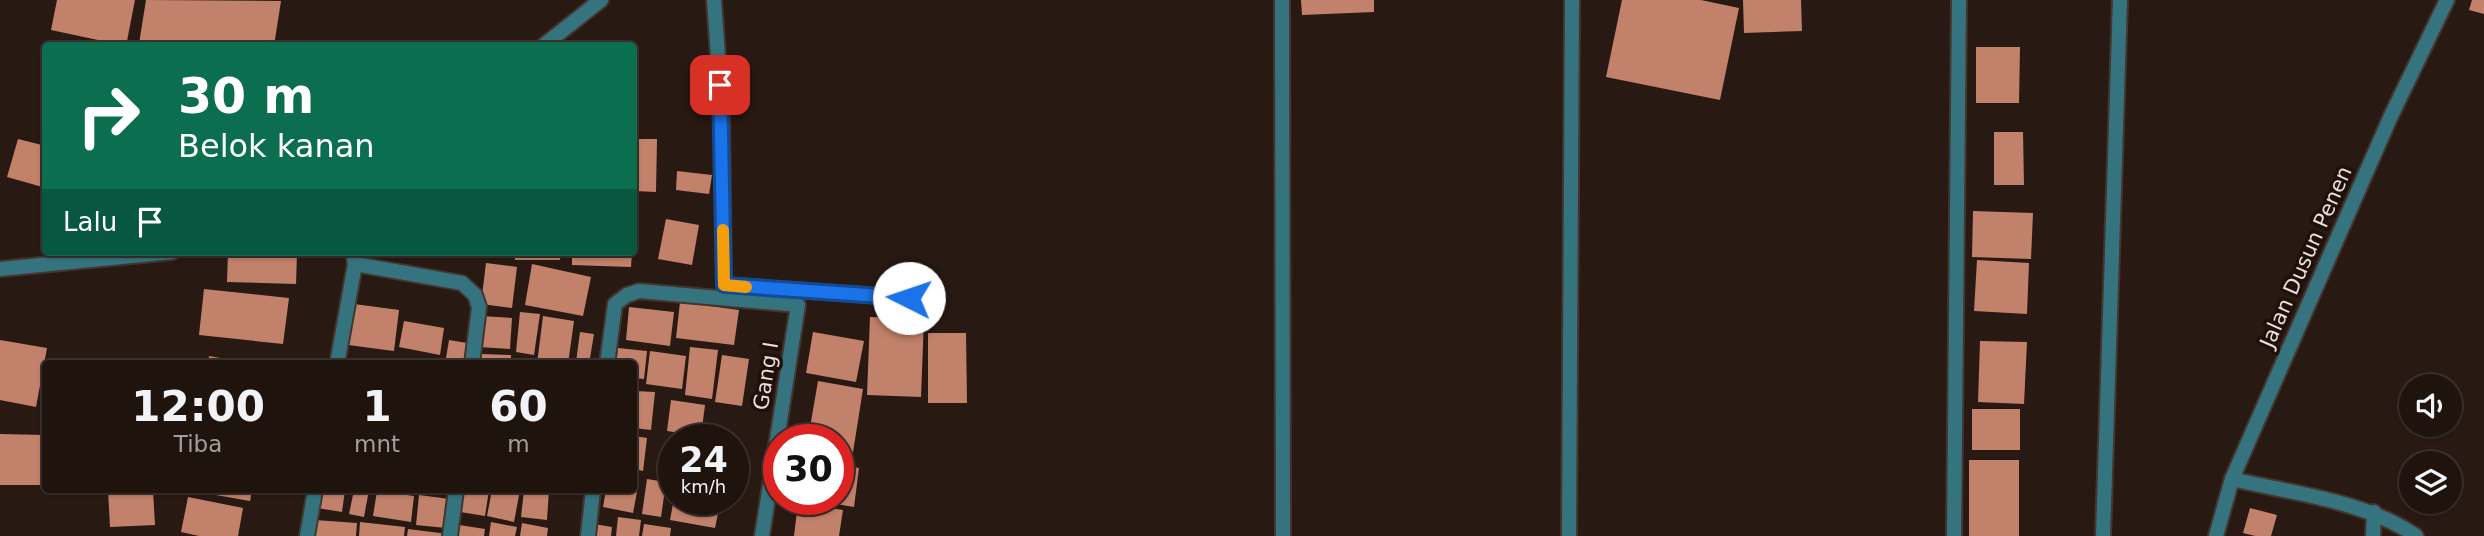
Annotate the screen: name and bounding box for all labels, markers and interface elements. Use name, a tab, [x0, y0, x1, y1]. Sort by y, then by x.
pin	[690, 55, 750, 115]
icon: arrive	[701, 66, 739, 104]
text: 30 m	[178, 68, 314, 125]
icon: right	[63, 70, 154, 161]
text: Belok kanan	[178, 127, 375, 165]
street label: Jalan Dusun Penen	[2254, 163, 2357, 353]
icon: arrive	[131, 203, 169, 241]
text: Lalu	[63, 207, 117, 237]
position arrow	[872, 261, 946, 335]
street label: Gang I	[749, 340, 783, 412]
map controls	[2399, 374, 2462, 514]
button: sound	[2399, 374, 2462, 437]
text: 12:00	[131, 382, 265, 431]
text: 1	[362, 382, 392, 431]
text: 60	[489, 382, 548, 431]
speed limit sign: 30	[763, 424, 854, 515]
text: Tiba	[174, 431, 222, 457]
text: mnt	[354, 431, 400, 457]
text: m	[507, 431, 530, 457]
text: 24	[679, 440, 728, 480]
button: layers	[2399, 451, 2462, 514]
text: km/h	[681, 476, 726, 497]

